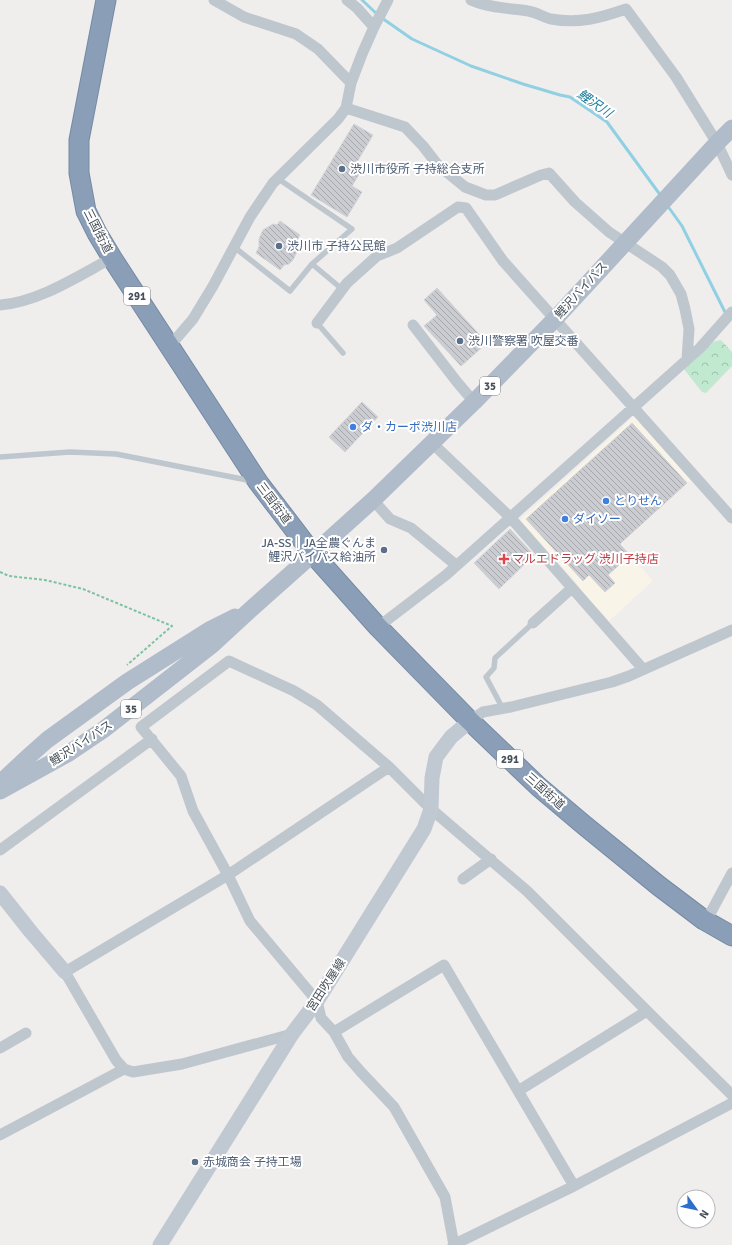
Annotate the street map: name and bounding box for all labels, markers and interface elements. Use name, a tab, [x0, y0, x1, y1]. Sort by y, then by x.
water label: 鯉沢川	[574, 86, 617, 123]
place label: 渋川市役所 子持総合支所	[350, 162, 485, 177]
marker: 渋川市役所 子持総合支所	[337, 164, 347, 174]
street label: 三国街道	[80, 206, 115, 256]
place label: 渋川市 子持公民館	[287, 239, 386, 254]
marker: 渋川市 子持公民館	[274, 241, 284, 251]
street label: 鯉沢バイパス	[552, 259, 611, 322]
road number: 291	[124, 287, 150, 305]
place label: 渋川警察署 吹屋交番	[468, 334, 579, 349]
marker: 渋川警察署 吹屋交番	[455, 336, 465, 346]
road number: 35	[480, 377, 500, 395]
place label: ダ・カーポ渋川店	[361, 420, 457, 435]
marker: ダ・カーポ渋川店	[348, 422, 358, 432]
street label: 三国街道	[253, 480, 294, 527]
place label: とりせん	[614, 494, 662, 509]
marker: とりせん	[601, 496, 611, 506]
place label: ダイソー	[573, 512, 621, 527]
marker: ダイソー	[560, 514, 570, 524]
place label: JA-SS｜JA全農ぐんま 鯉沢バイパス給油所	[261, 536, 376, 565]
marker: JA-SS｜JA全農ぐんま 鯉沢バイパス給油所	[379, 545, 389, 555]
place label: マルエドラッグ 渋川子持店	[512, 552, 659, 567]
marker: マルエドラッグ 渋川子持店	[499, 554, 509, 564]
road number: 35	[121, 700, 141, 718]
street label: 鯉沢バイパス	[47, 718, 115, 769]
road number: 291	[497, 750, 523, 768]
street label: 三国街道	[522, 770, 568, 813]
street label: 宮田吹屋線	[304, 956, 349, 1015]
place label: 赤城商会 子持工場	[203, 1155, 302, 1170]
marker: 赤城商会 子持工場	[190, 1157, 200, 1167]
north arrow	[676, 1189, 716, 1229]
text: N	[696, 1207, 712, 1221]

